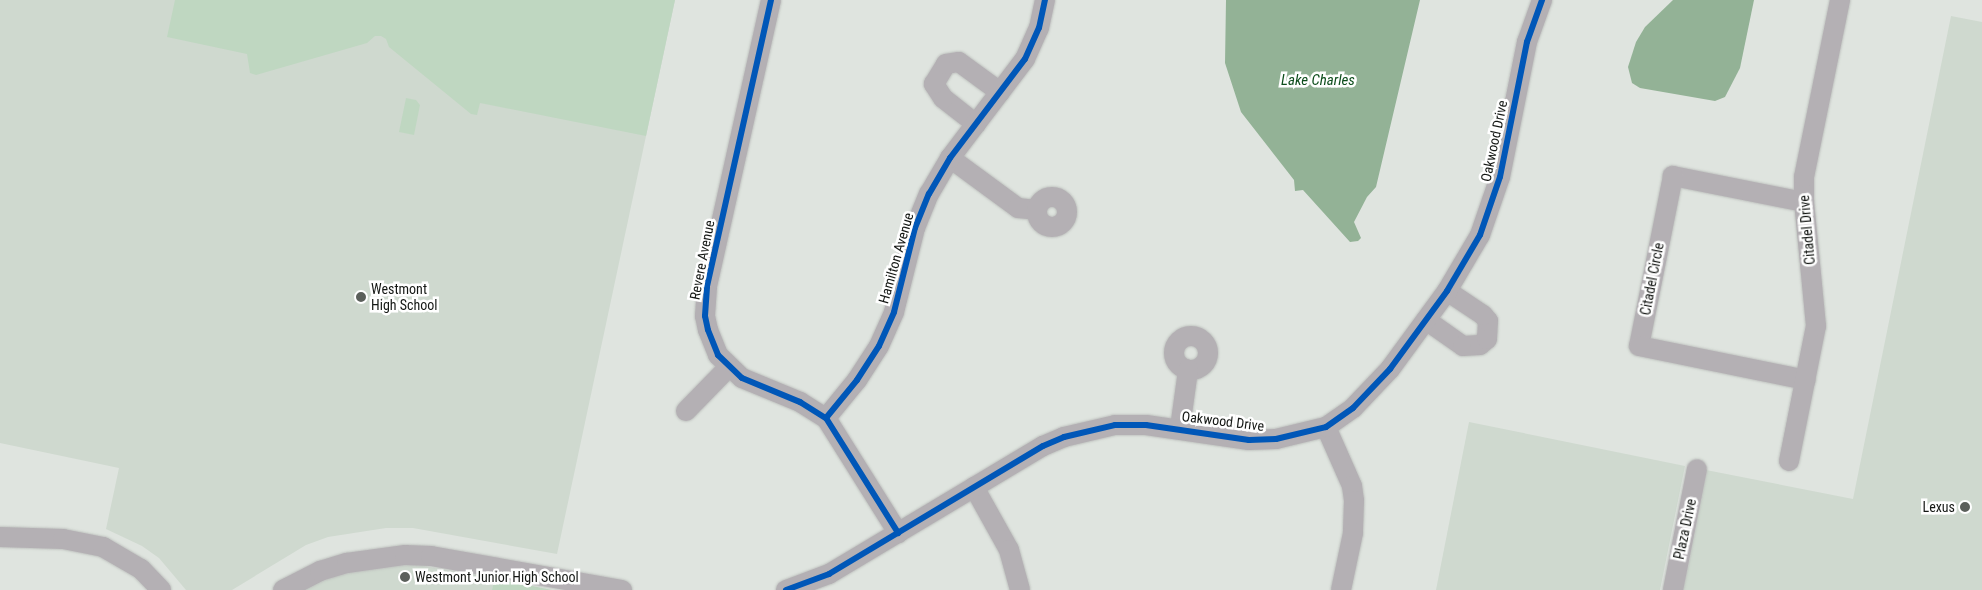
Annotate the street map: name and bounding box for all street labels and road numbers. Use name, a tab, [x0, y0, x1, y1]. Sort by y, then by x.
street label: Oakwood Drive	[1477, 99, 1511, 183]
street label: Citadel Drive	[1796, 194, 1818, 266]
street label: Hamilton Avenue	[875, 211, 917, 305]
street label: Revere Avenue	[686, 219, 718, 301]
street label: Citadel Circle	[1637, 241, 1667, 317]
street label: Oakwood Drive	[1181, 408, 1265, 434]
street label: Plaza Drive	[1670, 497, 1700, 561]

